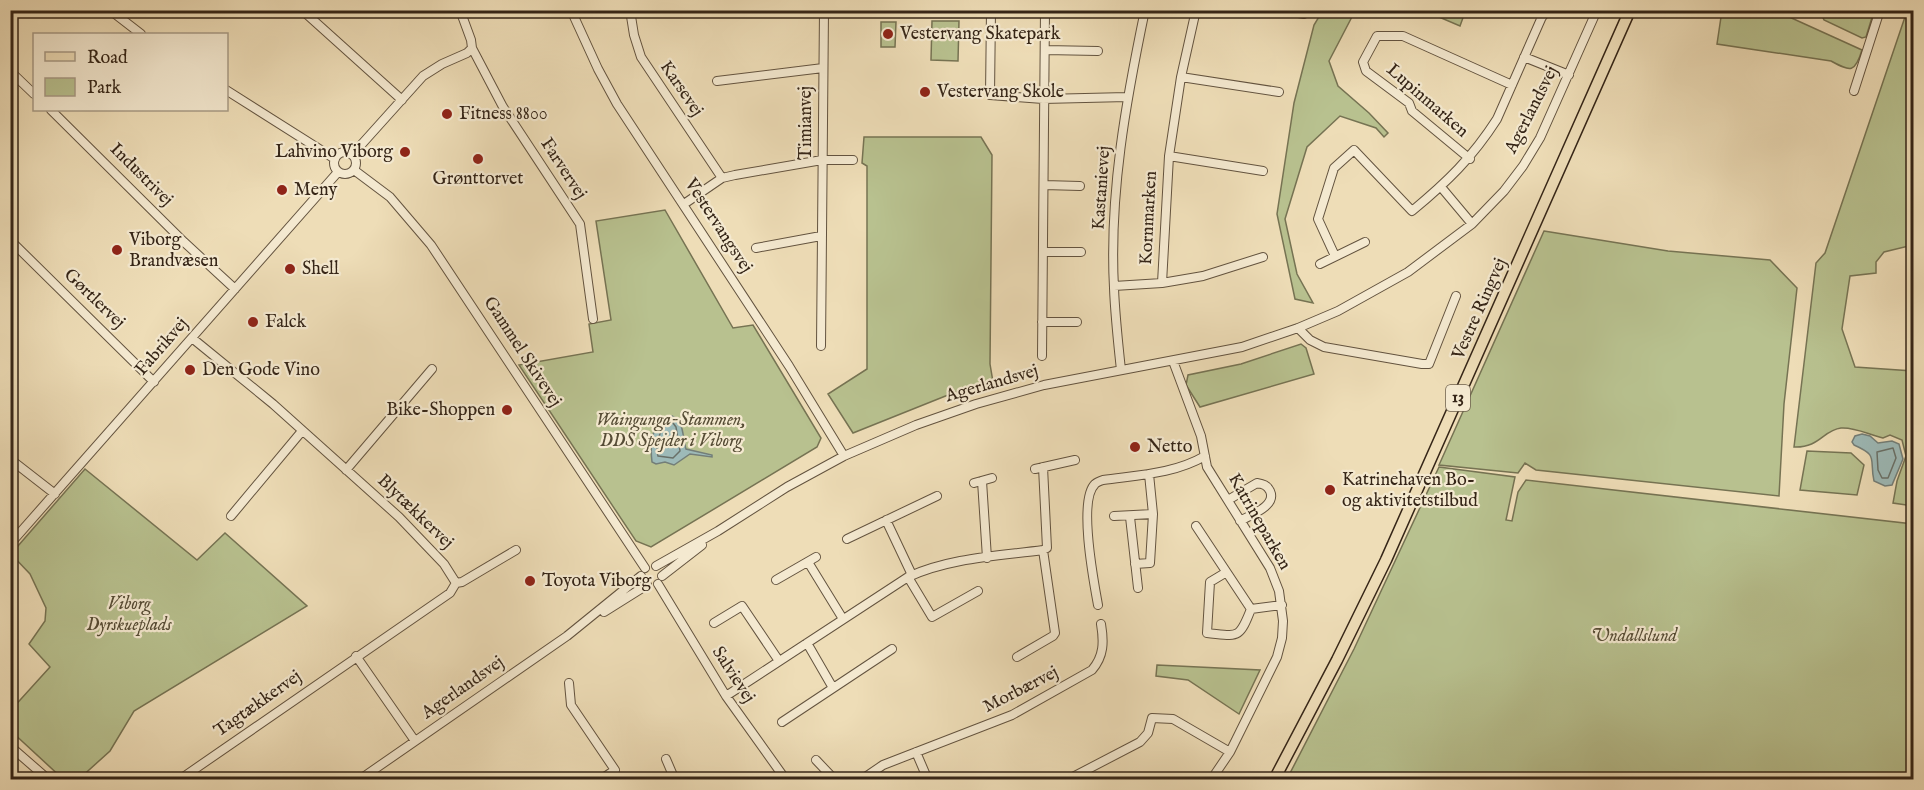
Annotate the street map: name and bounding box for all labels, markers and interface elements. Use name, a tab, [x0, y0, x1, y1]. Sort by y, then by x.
place label: Vestervang Skatepark	[899, 23, 1061, 46]
marker: Vestervang Skatepark	[881, 27, 895, 41]
legend	[33, 33, 228, 111]
text: Road	[87, 47, 128, 70]
street label: Karsevej	[654, 57, 708, 121]
street label: Lupinmarken	[1381, 59, 1473, 143]
street label: Agerlandsvej	[1500, 62, 1564, 159]
text: Park	[87, 77, 122, 100]
place label: Vestervang Skole	[936, 81, 1064, 104]
marker: Vestervang Skole	[918, 85, 932, 99]
street label: Timianvej	[795, 86, 818, 160]
place label: Fitness 8800	[459, 103, 548, 126]
marker: Fitness 8800	[440, 107, 454, 121]
street label: Farvervej	[535, 134, 591, 204]
street label: Industrivej	[104, 138, 178, 212]
place label: Lahvino Viborg	[275, 141, 393, 164]
marker: Lahvino Viborg	[398, 145, 412, 159]
street label: Kastanievej	[1088, 145, 1116, 231]
marker: Grønttorvet	[471, 152, 485, 166]
place label: Grønttorvet	[432, 168, 524, 191]
street label: Kornmarken	[1135, 170, 1163, 266]
street label: Vestervangsvej	[678, 173, 757, 278]
place label: Meny	[294, 179, 337, 202]
marker: Meny	[275, 183, 289, 197]
place label: Viborg Brandvæsen	[128, 229, 219, 273]
marker: Viborg Brandvæsen	[110, 243, 124, 257]
street label: Vestre Ringvej	[1447, 255, 1513, 364]
place label: Shell	[302, 258, 339, 281]
marker: Shell	[283, 262, 297, 276]
street label: Gørtlervej	[58, 264, 130, 334]
street label: Gammel Skivevej	[478, 292, 566, 412]
place label: Falck	[265, 311, 307, 334]
street label: Fabrikvej	[130, 313, 194, 381]
marker: Falck	[246, 315, 260, 329]
place label: Den Gode Vino	[202, 359, 320, 382]
street label: Agerlandsvej	[942, 360, 1041, 408]
marker: Den Gode Vino	[183, 363, 197, 377]
road number: 13	[1446, 385, 1470, 411]
place label: Bike-Shoppen	[386, 399, 495, 422]
marker: Bike-Shoppen	[500, 403, 514, 417]
park label: Waingunga-Stammen, DDS Spejder i Viborg	[596, 409, 746, 453]
place label: Netto	[1147, 436, 1193, 459]
marker: Netto	[1128, 440, 1142, 454]
place label: Katrinehaven Bo- og aktivitetstilbud	[1342, 469, 1478, 513]
street label: Blytækkervej	[372, 470, 458, 554]
street label: Katrineparken	[1222, 470, 1296, 575]
marker: Katrinehaven Bo- og aktivitetstilbud	[1323, 483, 1337, 497]
place label: Toyota Viborg	[542, 570, 652, 593]
marker: Toyota Viborg	[523, 574, 537, 588]
park label: Viborg Dyrskueplads	[86, 593, 172, 637]
park label: Undallslund	[1591, 625, 1679, 648]
street label: Salvievej	[706, 642, 760, 708]
street label: Agerlandsvej	[416, 651, 509, 725]
street label: Morbærvej	[979, 661, 1063, 719]
street label: Tagtækkervej	[210, 665, 306, 743]

